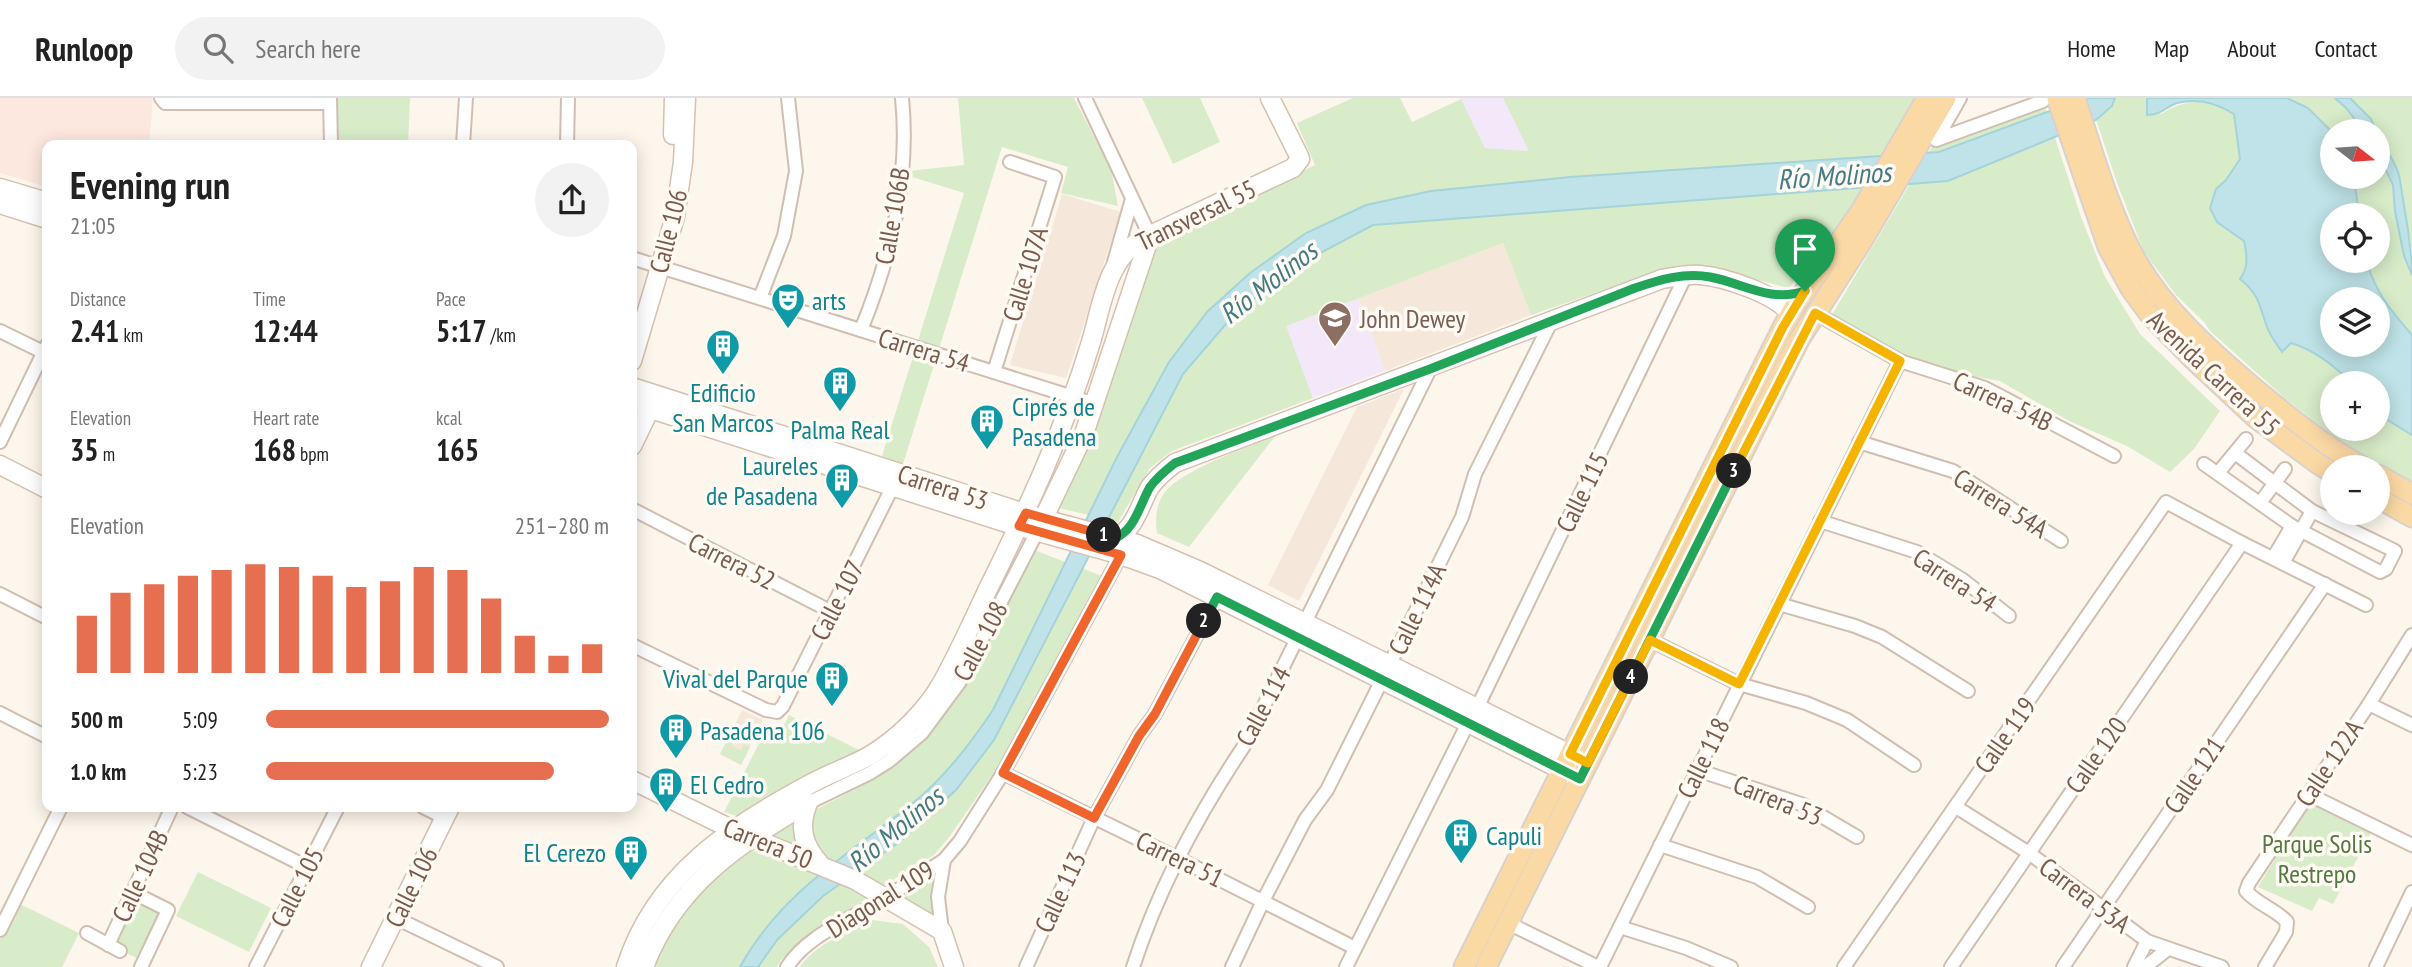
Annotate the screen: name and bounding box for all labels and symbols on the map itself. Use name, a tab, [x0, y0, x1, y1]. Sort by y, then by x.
north arrow	[2320, 119, 2390, 189]
water label: Río Molinos	[1776, 152, 1895, 197]
street label: Calle 106B	[867, 165, 917, 267]
street label: Transversal 55	[1131, 172, 1261, 258]
street label: Calle 106	[642, 186, 694, 276]
pin	[1775, 219, 1835, 291]
street label: Calle 107A	[995, 222, 1055, 325]
water label: Río Molinos	[1212, 231, 1326, 332]
theatre icon: arts	[769, 281, 807, 330]
place label: arts	[812, 284, 846, 317]
school or university icon: John Dewey	[1316, 299, 1354, 348]
place label: John Dewey	[1359, 302, 1465, 335]
street label: Avenida Carrera 55	[2141, 303, 2287, 443]
street label: Carrera 54	[875, 321, 974, 380]
building icon: Edificio San Marcos	[704, 327, 742, 376]
building icon: Palma Real	[821, 364, 859, 413]
street label: Carrera 54B	[1948, 364, 2058, 438]
place label: Edificio San Marcos	[672, 376, 774, 439]
place label: Ciprés de Pasadena	[1012, 390, 1096, 453]
building icon: Ciprés de Pasadena	[968, 402, 1006, 451]
place label: Palma Real	[791, 413, 889, 446]
street label: Calle 115	[1548, 446, 1616, 538]
place label: Laureles de Pasadena	[706, 449, 818, 512]
pin: 3	[1716, 454, 1752, 488]
street label: Carrera 53	[893, 457, 993, 517]
building icon: Laureles de Pasadena	[823, 461, 861, 510]
street label: Carrera 54A	[1947, 461, 2055, 545]
pin: 1	[1086, 518, 1122, 552]
street label: Carrera 52	[683, 525, 781, 597]
street label: Carrera 54	[1907, 541, 2003, 619]
street label: Calle 107	[803, 554, 871, 646]
street label: Calle 114A	[1381, 557, 1454, 660]
street label: Calle 108	[945, 596, 1015, 686]
pin: 2	[1186, 603, 1222, 638]
building icon: Vival del Parque	[813, 659, 851, 708]
street label: Calle 114	[1228, 660, 1298, 751]
pin: 4	[1614, 660, 1648, 694]
place label: Vival del Parque	[662, 662, 808, 695]
street label: Calle 119	[1967, 691, 2043, 779]
building icon: Pasadena 106	[657, 711, 695, 760]
street label: Calle 120	[2058, 711, 2134, 799]
street label: Calle 118	[1669, 712, 1737, 804]
street label: Calle 122A	[2288, 713, 2370, 813]
place label: Pasadena 106	[700, 714, 825, 747]
street label: Calle 121	[2156, 730, 2232, 820]
building icon: El Cedro	[647, 765, 685, 814]
street label: Carrera 53	[1729, 767, 1827, 833]
place label: El Cedro	[690, 768, 764, 801]
water label: Río Molinos	[839, 777, 952, 880]
street label: Carrera 50	[719, 810, 817, 876]
building icon: Capuli	[1442, 816, 1480, 865]
place label: Capuli	[1486, 819, 1542, 852]
street label: Carrera 51	[1131, 824, 1229, 894]
street label: Calle 104B	[104, 825, 176, 927]
park label: Parque Solis Restrepo	[2262, 827, 2372, 890]
building icon: El Cerezo	[612, 833, 650, 882]
place label: El Cerezo	[523, 836, 606, 869]
street label: Calle 105	[263, 841, 331, 933]
street label: Calle 106	[377, 841, 445, 933]
street label: Calle 113	[1027, 846, 1093, 938]
street label: Carrera 53A	[2033, 850, 2138, 940]
street label: Diagonal 109	[820, 853, 940, 945]

